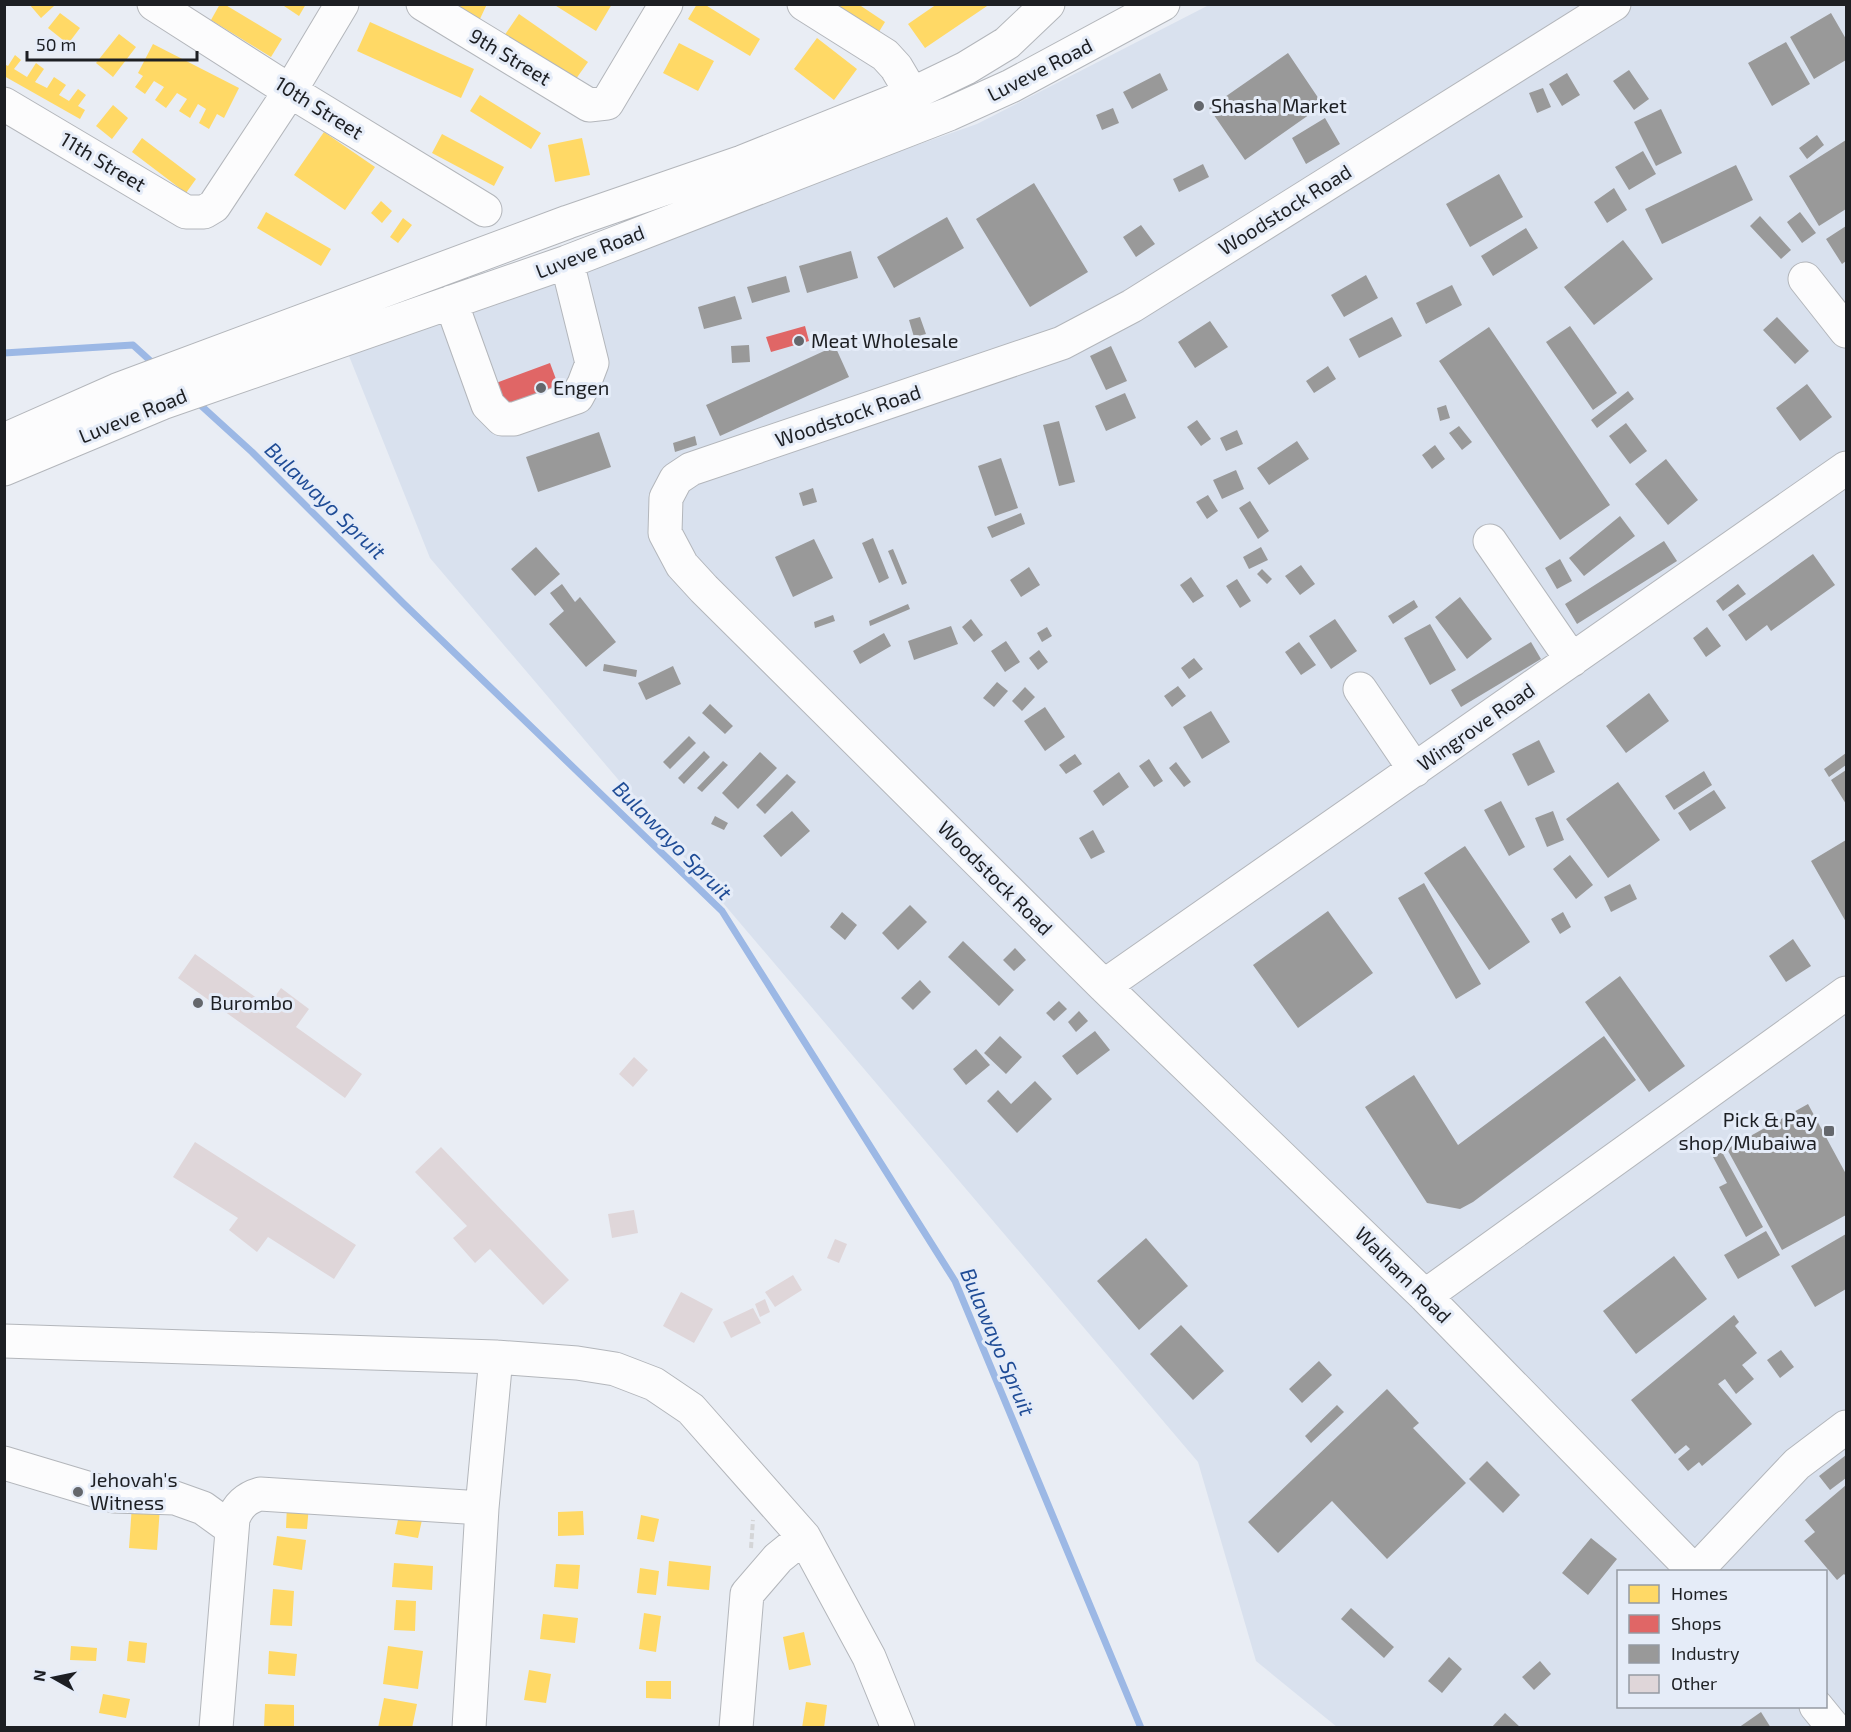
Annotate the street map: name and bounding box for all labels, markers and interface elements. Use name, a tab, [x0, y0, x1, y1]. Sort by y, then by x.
street label: 9th Street	[465, 22, 556, 90]
scale bar	[27, 24, 196, 62]
street label: Luveve Road	[983, 32, 1096, 106]
text: 50 m	[36, 33, 76, 55]
street label: 10th Street	[271, 71, 368, 144]
place label: Shasha Market	[1211, 93, 1347, 117]
marker: Shasha Market	[1192, 99, 1206, 113]
street label: 11th Street	[57, 126, 151, 196]
street label: Woodstock Road	[1214, 159, 1355, 260]
street label: Luveve Road	[532, 219, 647, 283]
place label: Meat Wholesale	[811, 328, 959, 352]
marker: Meat Wholesale	[792, 334, 806, 348]
place label: Engen	[553, 375, 609, 399]
street label: Woodstock Road	[772, 379, 924, 451]
marker: Engen	[534, 381, 548, 395]
street label: Luveve Road	[75, 382, 190, 448]
water label: Bulawayo Spruit	[260, 436, 392, 565]
street label: Wingrove Road	[1412, 677, 1539, 775]
water label: Bulawayo Spruit	[608, 775, 738, 905]
street label: Woodstock Road	[933, 815, 1058, 940]
place label: Burombo	[210, 990, 293, 1014]
marker: Burombo	[191, 996, 205, 1010]
place label: Pick & Pay shop/Mubaiwa	[1679, 1107, 1817, 1154]
marker: Pick & Pay shop/Mubaiwa	[1822, 1124, 1836, 1138]
street label: Walham Road	[1351, 1221, 1457, 1327]
water label: Bulawayo Spruit	[955, 1264, 1041, 1419]
place label: Jehovah's Witness	[90, 1467, 178, 1514]
marker: Jehovah's Witness	[71, 1485, 85, 1499]
legend	[1617, 1570, 1827, 1708]
text: Homes	[1671, 1582, 1728, 1604]
text: Shops	[1671, 1612, 1721, 1634]
text: Industry	[1671, 1642, 1740, 1664]
north arrow	[24, 1648, 84, 1708]
text: N	[28, 1668, 49, 1683]
text: Other	[1671, 1672, 1717, 1694]

